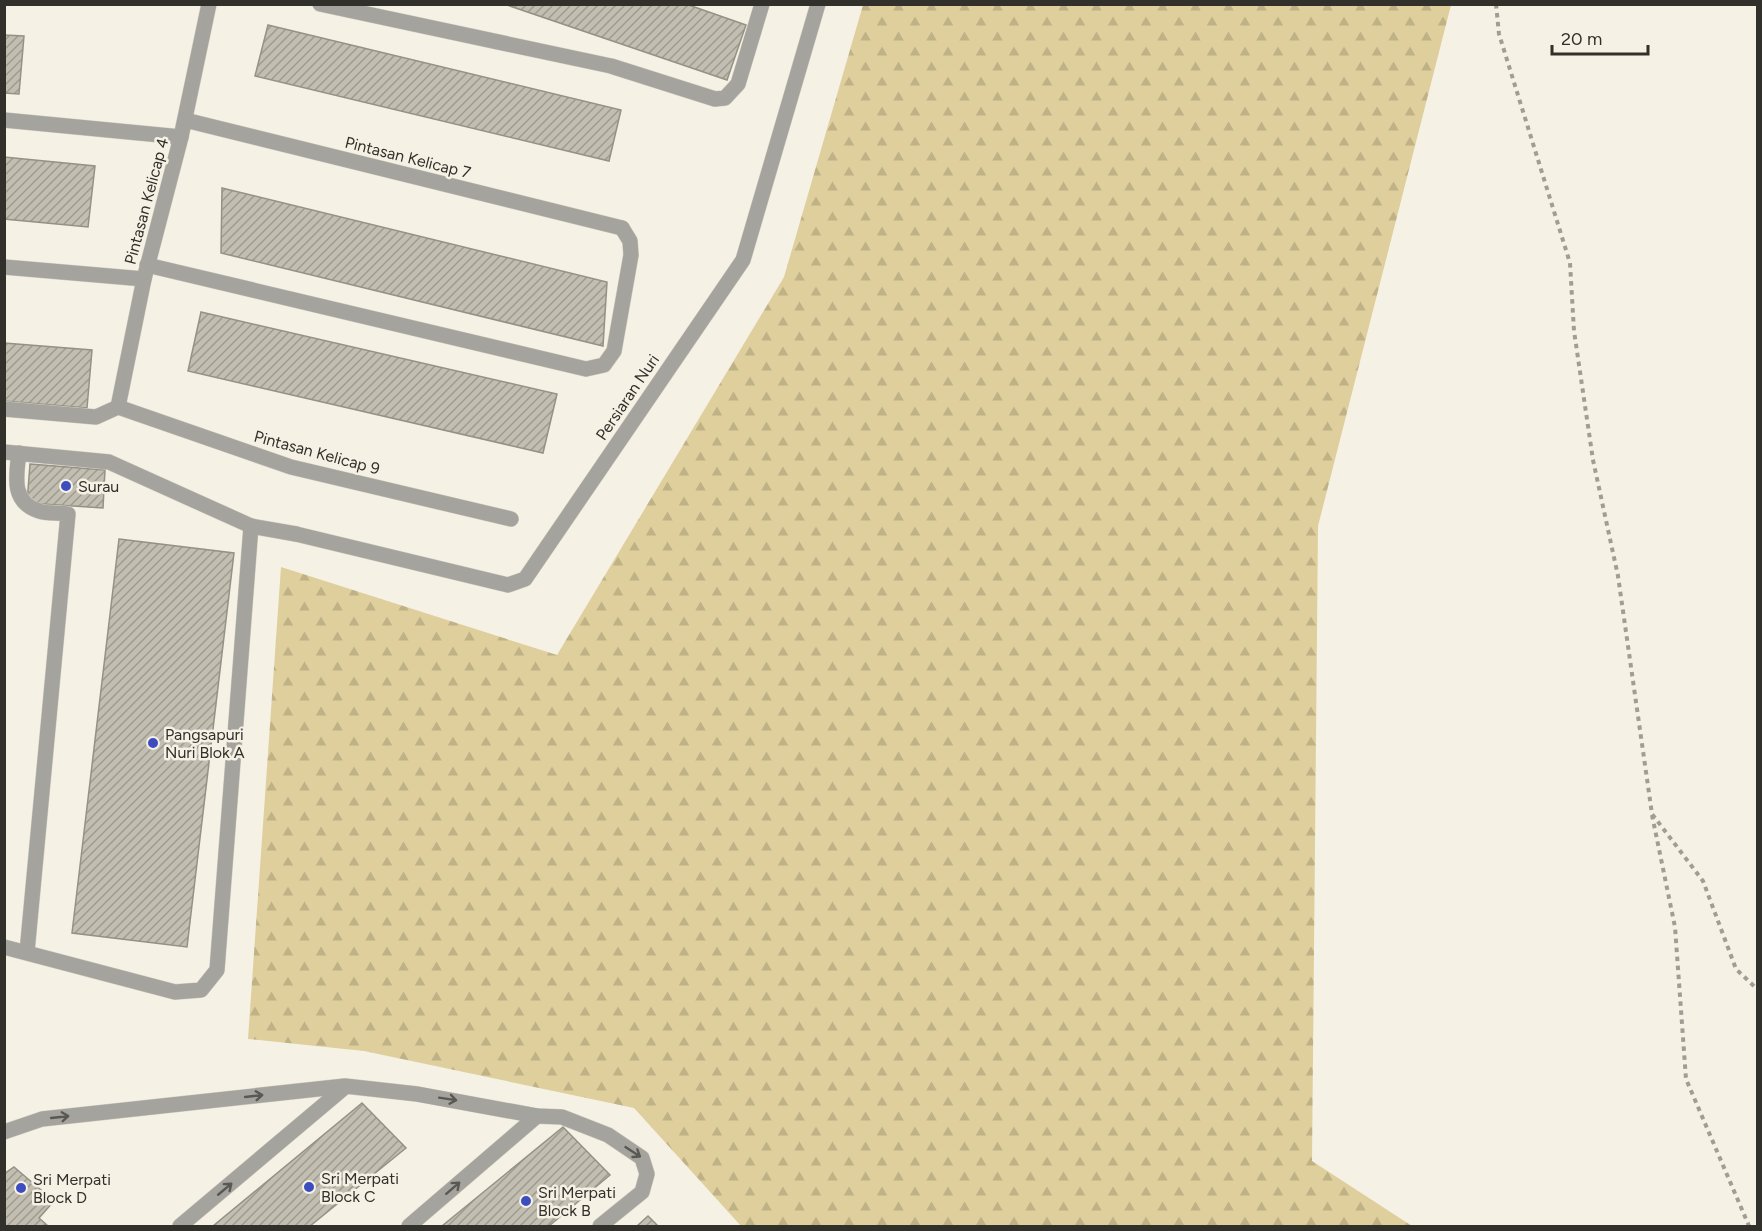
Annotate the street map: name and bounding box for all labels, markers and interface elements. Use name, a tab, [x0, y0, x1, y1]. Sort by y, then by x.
scale bar	[1552, 18, 1648, 56]
text: 20 m	[1561, 28, 1602, 50]
street label: Pintasan Kelicap 7	[343, 133, 473, 182]
street label: Pintasan Kelicap 4	[120, 136, 173, 267]
street label: Persiaran Nuri	[592, 351, 663, 444]
street label: Pintasan Kelicap 9	[252, 427, 382, 478]
place label: Surau	[78, 477, 119, 496]
marker: Surau	[59, 479, 73, 493]
place label: Pangsapuri Nuri Blok A	[165, 725, 245, 762]
marker: Pangsapuri Nuri Blok A	[146, 736, 160, 750]
one-way arrow	[244, 1090, 264, 1101]
one-way arrow	[438, 1093, 457, 1104]
one-way arrow	[50, 1111, 70, 1122]
one-way arrow	[624, 1146, 641, 1158]
place label: Sri Merpati Block C	[321, 1169, 399, 1206]
place label: Sri Merpati Block D	[33, 1170, 111, 1207]
marker: Sri Merpati Block C	[302, 1180, 316, 1194]
marker: Sri Merpati Block D	[14, 1181, 28, 1195]
one-way arrow	[445, 1181, 460, 1195]
one-way arrow	[217, 1182, 233, 1195]
place label: Sri Merpati Block B	[538, 1183, 616, 1220]
marker: Sri Merpati Block B	[519, 1194, 533, 1208]

